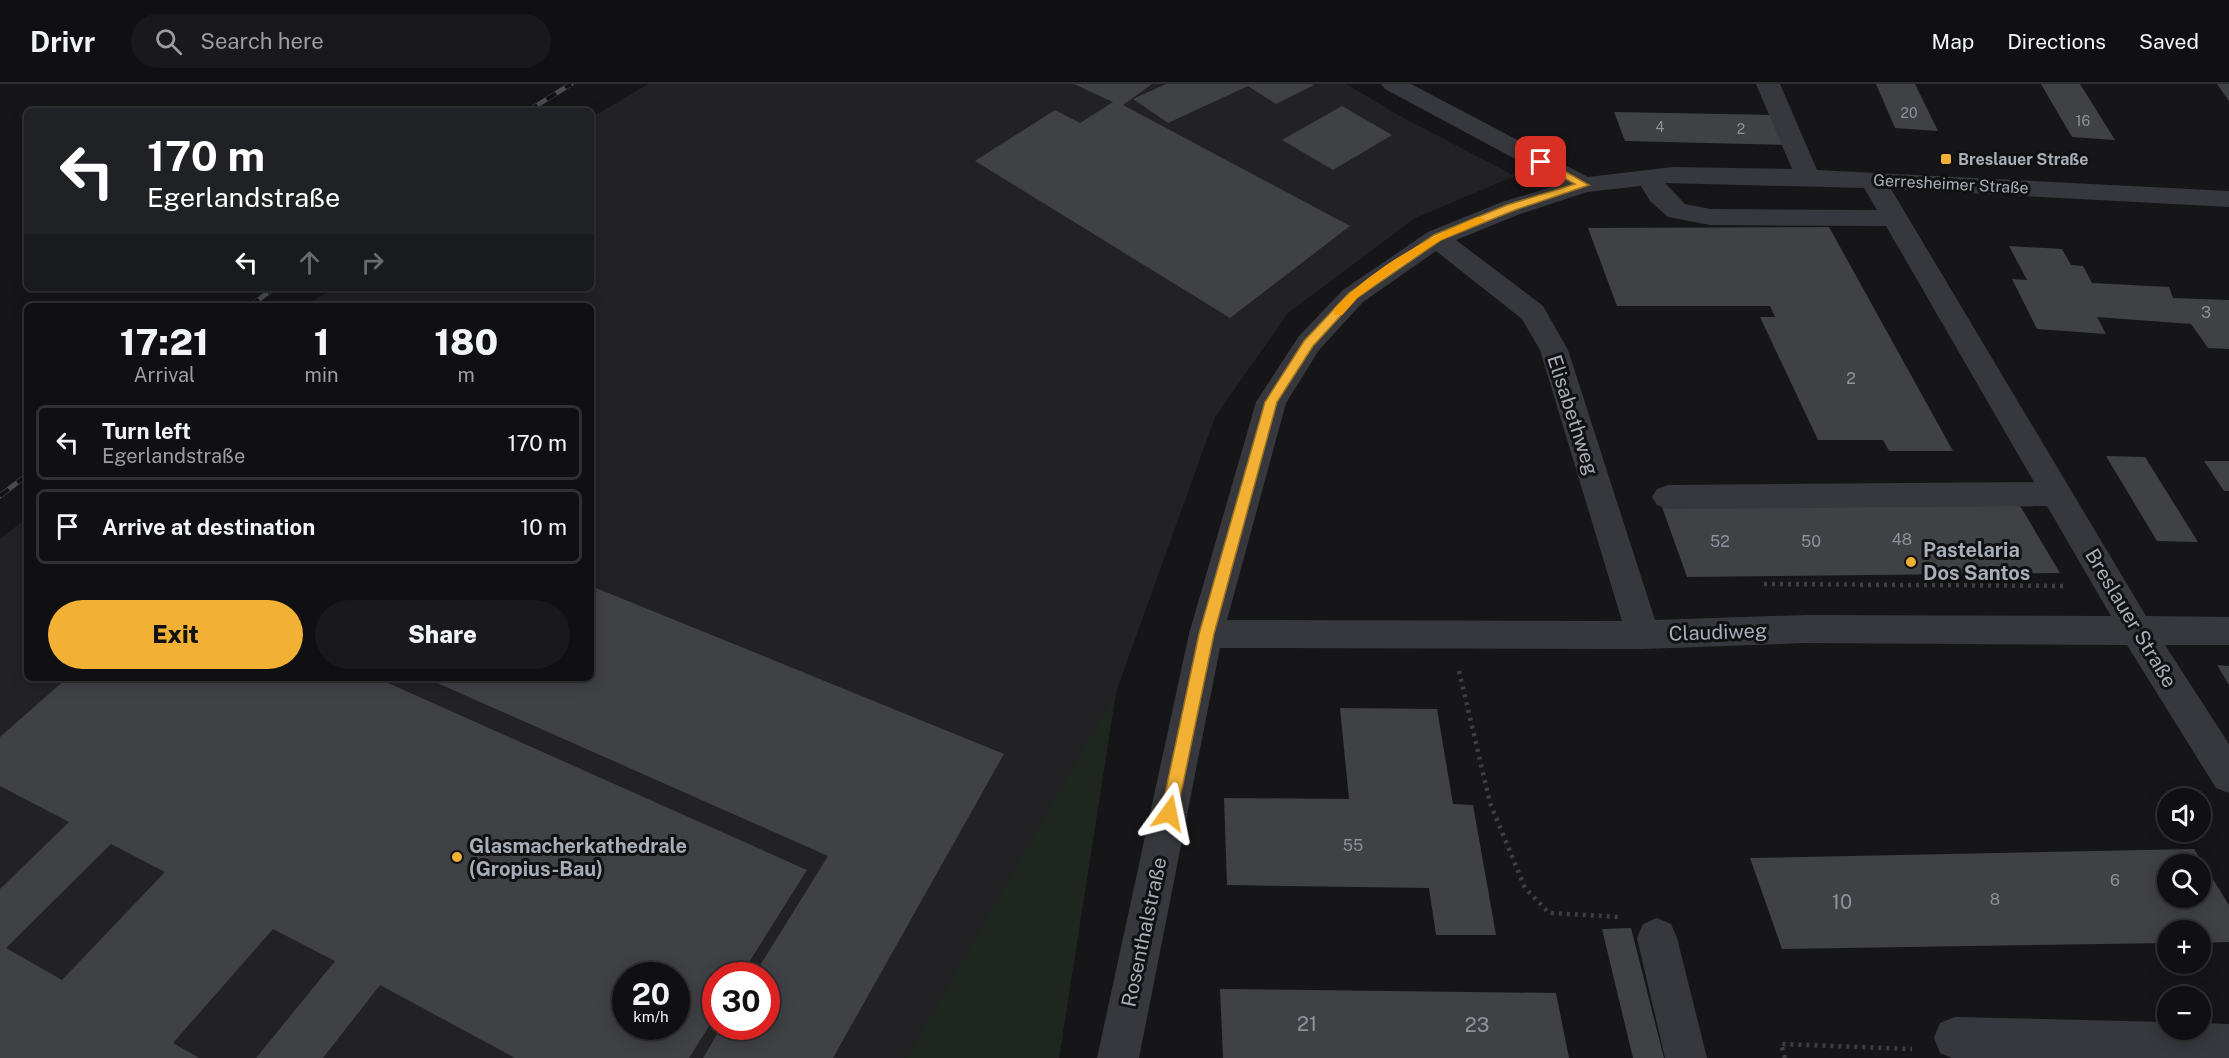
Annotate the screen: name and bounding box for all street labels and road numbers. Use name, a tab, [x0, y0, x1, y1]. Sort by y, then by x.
street label: Gerresheimer Straße	[1873, 170, 2029, 198]
street label: Elisabethweg	[1542, 352, 1604, 478]
street label: Breslauer Straße	[2080, 544, 2182, 692]
street label: Claudiweg	[1668, 618, 1768, 646]
street label: Rosenthalstraße	[1116, 855, 1172, 1009]

